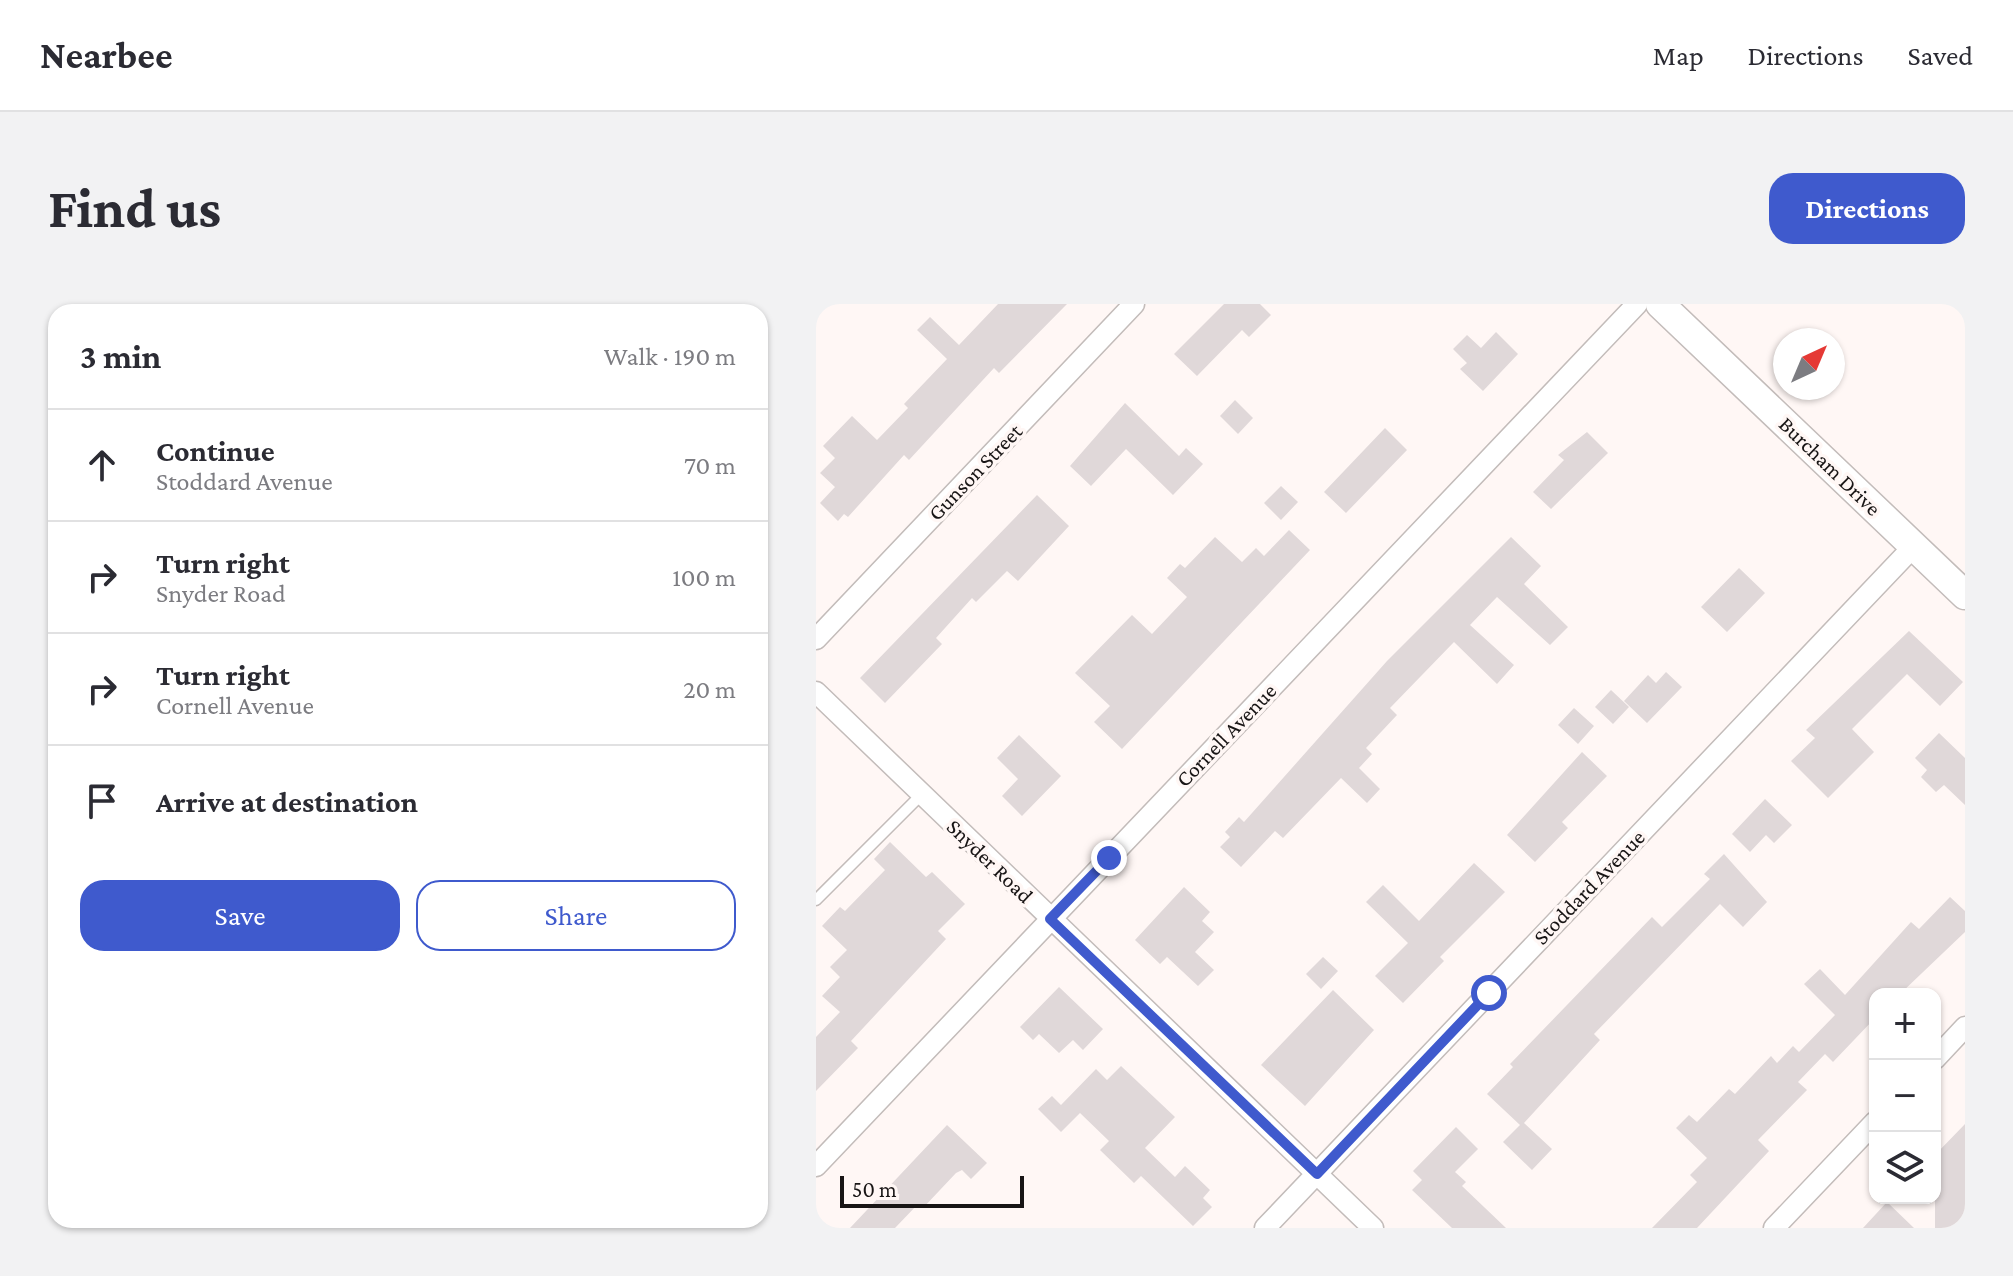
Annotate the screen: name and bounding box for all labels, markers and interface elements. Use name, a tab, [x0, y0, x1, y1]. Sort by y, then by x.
text: Nearbee	[40, 34, 173, 76]
text: Map	[1653, 40, 1704, 71]
text: Directions	[1748, 40, 1863, 71]
text: Saved	[1907, 40, 1973, 71]
button: Directions	[1769, 173, 1965, 244]
text: Find us	[48, 177, 221, 239]
north arrow	[1773, 328, 1845, 400]
text: 3 min	[80, 338, 161, 375]
text: Walk · 190 m	[604, 342, 736, 371]
street label: Burcham Drive	[1774, 411, 1886, 521]
street label: Gunson Street	[923, 418, 1028, 525]
text: Continue	[156, 434, 275, 467]
icon: ahead	[80, 443, 124, 487]
text: 70 m	[684, 451, 736, 480]
text: Stoddard Avenue	[156, 467, 333, 496]
text: Turn right	[156, 546, 290, 579]
icon: right	[80, 555, 124, 599]
text: 100 m	[672, 563, 736, 592]
text: Snyder Road	[156, 579, 286, 608]
text: Turn right	[156, 658, 290, 691]
icon: right	[80, 667, 124, 711]
text: 20 m	[683, 675, 736, 704]
street label: Cornell Avenue	[1171, 678, 1281, 792]
text: Cornell Avenue	[156, 691, 314, 720]
icon: arrive	[80, 779, 124, 823]
text: Arrive at destination	[156, 785, 418, 818]
street label: Snyder Road	[942, 814, 1038, 908]
street label: Stoddard Avenue	[1528, 825, 1650, 949]
route end	[1091, 840, 1127, 876]
button: Save	[80, 880, 400, 951]
button: Share	[416, 880, 736, 951]
route start	[1471, 975, 1507, 1011]
map controls	[1869, 988, 1941, 1204]
button: +	[1869, 988, 1941, 1060]
button: −	[1869, 1060, 1941, 1132]
button: layers	[1869, 1132, 1941, 1204]
scale bar	[840, 1172, 1024, 1208]
text: 50 m	[852, 1177, 897, 1202]

